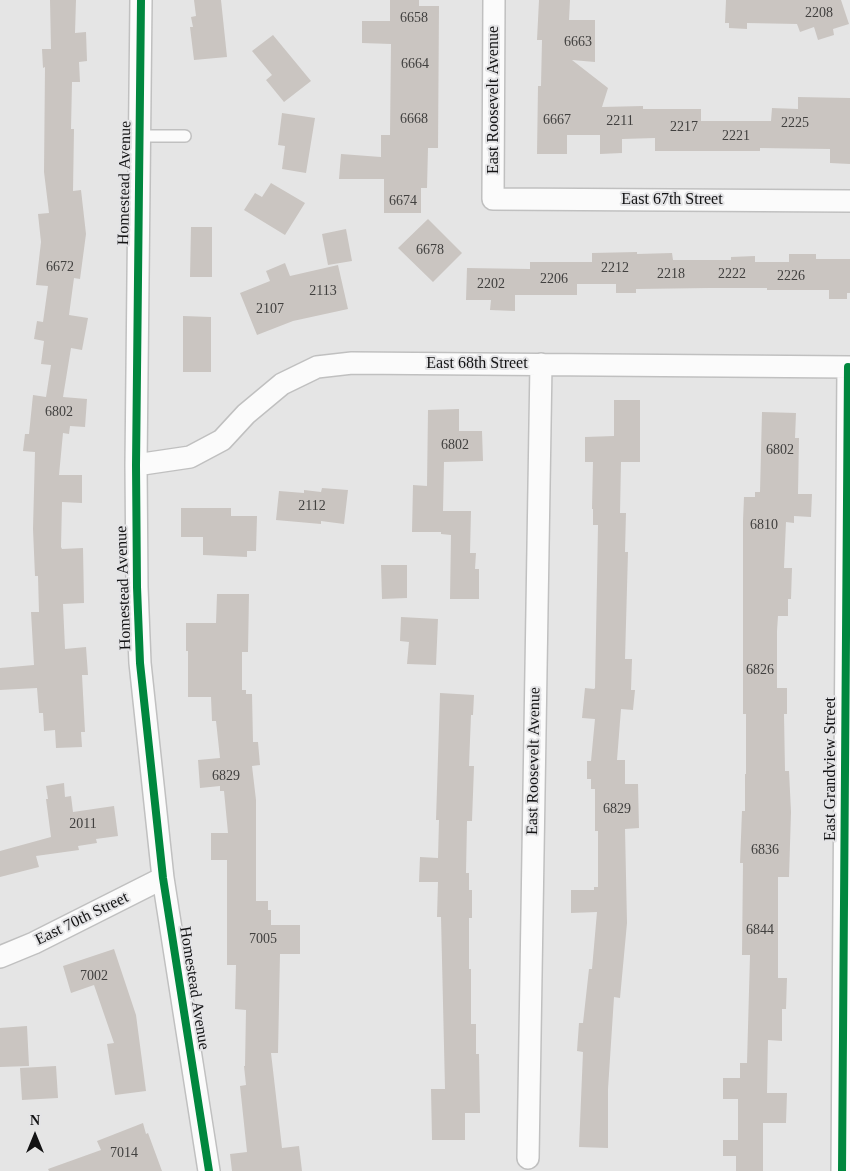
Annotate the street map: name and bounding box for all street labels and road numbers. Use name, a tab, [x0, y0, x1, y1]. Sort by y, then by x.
street label: East Roosevelt Avenue	[484, 26, 504, 174]
street label: Homestead Avenue	[114, 121, 136, 245]
street label: East 67th Street	[621, 190, 723, 210]
street label: East 68th Street	[426, 354, 528, 374]
street label: Homestead Avenue	[112, 525, 136, 651]
street label: East Roosevelt Avenue	[523, 687, 545, 835]
street label: East Grandview Street	[821, 697, 841, 841]
street label: East 70th Street	[32, 888, 132, 950]
street label: Homestead Avenue	[175, 925, 213, 1051]

